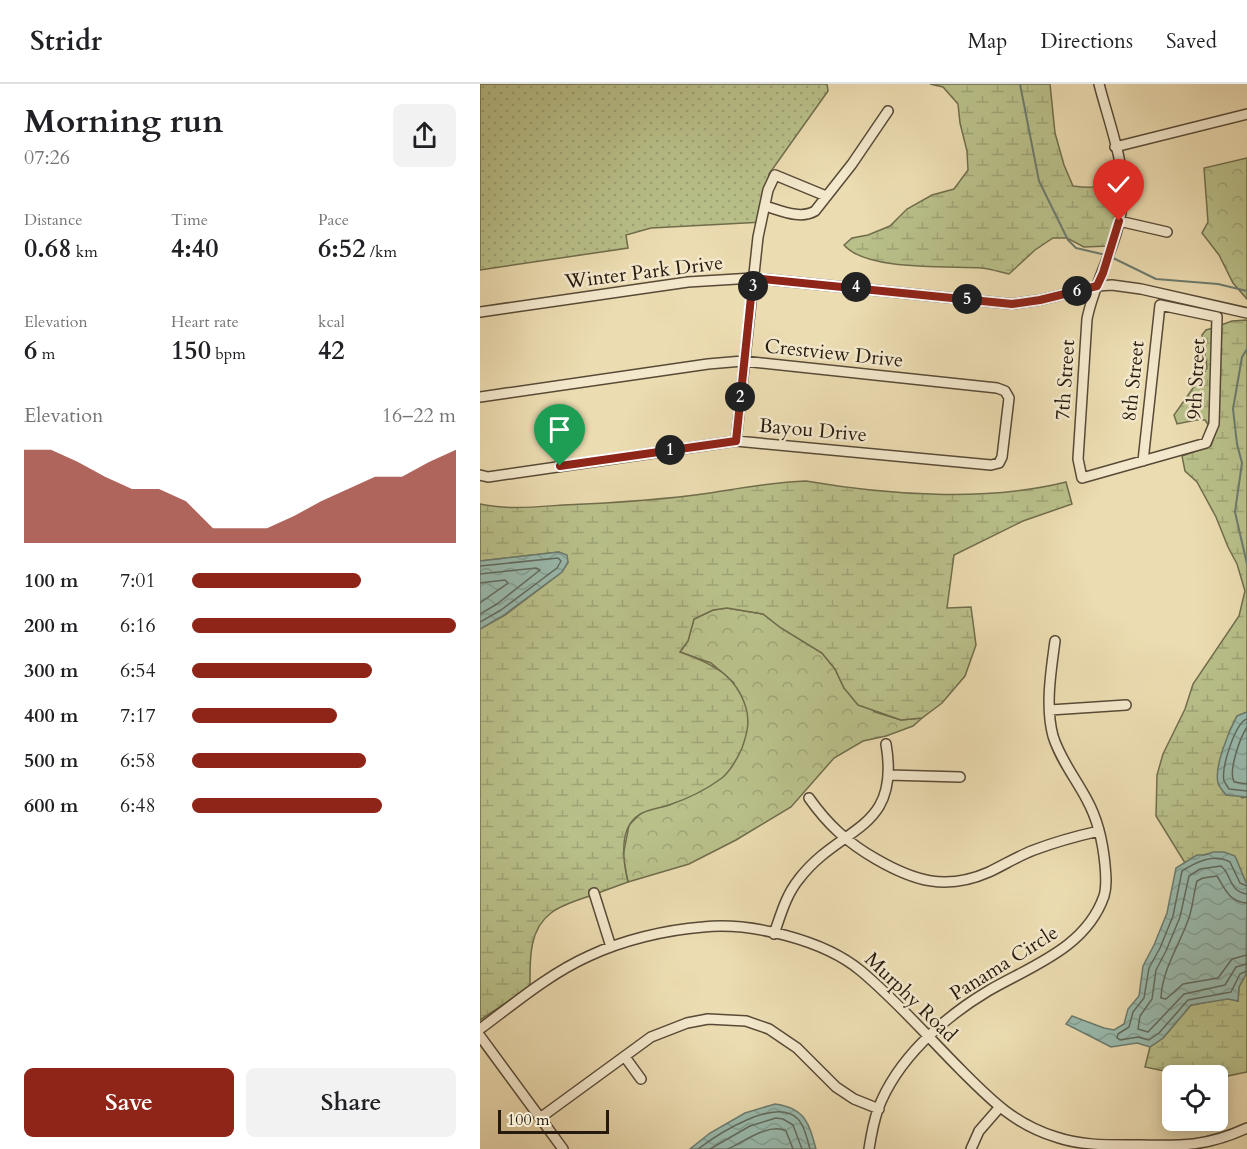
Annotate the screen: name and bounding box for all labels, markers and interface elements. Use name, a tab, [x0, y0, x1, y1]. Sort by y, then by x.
text: Stridr	[30, 22, 102, 60]
text: Map	[967, 27, 1007, 56]
text: Directions	[1040, 27, 1133, 56]
text: Saved	[1166, 27, 1217, 56]
text: Morning run	[24, 99, 224, 144]
button: share	[393, 104, 456, 167]
text: 07:26	[24, 144, 70, 171]
pin	[1093, 159, 1144, 221]
icon: check	[1102, 168, 1135, 201]
text: Distance	[24, 209, 82, 231]
text: Time	[171, 209, 208, 231]
text: Pace	[318, 209, 349, 231]
text: 0.68	[24, 231, 72, 266]
text: 4:40	[171, 231, 219, 266]
text: 6:52	[318, 231, 366, 266]
text: km	[72, 241, 98, 263]
text: /km	[366, 241, 397, 263]
street label: Winter Park Drive	[562, 249, 725, 295]
pin: 3	[738, 271, 768, 301]
pin: 4	[841, 272, 871, 302]
text: 3	[749, 275, 757, 297]
text: 4	[852, 276, 860, 298]
pin: 6	[1062, 276, 1092, 306]
text: 6	[1073, 280, 1081, 302]
pin: 5	[952, 284, 982, 314]
text: 5	[963, 288, 971, 310]
text: Elevation	[24, 311, 88, 333]
text: Heart rate	[171, 311, 239, 333]
text: kcal	[318, 311, 345, 333]
street label: Crestview Drive	[763, 332, 905, 374]
text: 6	[24, 333, 37, 368]
text: 150	[171, 333, 211, 368]
text: 42	[318, 333, 345, 368]
street label: 9th Street	[1180, 337, 1212, 420]
street label: 7th Street	[1049, 338, 1081, 421]
street label: 8th Street	[1115, 339, 1151, 423]
text: m	[37, 343, 55, 365]
text: bpm	[211, 343, 246, 365]
pin: 2	[725, 382, 755, 412]
text: 2	[736, 386, 744, 408]
text: Elevation	[24, 402, 103, 429]
text: 16–22 m	[382, 402, 456, 429]
pin	[534, 404, 585, 466]
street label: Bayou Drive	[758, 412, 868, 448]
icon: arrive	[543, 413, 576, 446]
pin: 1	[655, 435, 685, 465]
text: 1	[666, 439, 674, 461]
text: 100 m	[24, 567, 79, 594]
text: 7:01	[120, 567, 156, 594]
text: 200 m	[24, 612, 79, 639]
text: 6:16	[120, 612, 156, 639]
text: 300 m	[24, 657, 79, 684]
text: 6:54	[120, 657, 156, 684]
text: 400 m	[24, 702, 79, 729]
text: 7:17	[120, 702, 156, 729]
text: 500 m	[24, 747, 79, 774]
text: 6:58	[120, 747, 156, 774]
text: 600 m	[24, 792, 79, 819]
text: 6:48	[120, 792, 156, 819]
street label: Panama Circle	[945, 919, 1063, 1007]
street label: Murphy Road	[859, 946, 963, 1048]
map controls	[1162, 1065, 1228, 1131]
button: locate	[1162, 1065, 1228, 1131]
button: Save	[24, 1068, 234, 1137]
button: Share	[246, 1068, 456, 1137]
scale bar	[498, 1107, 609, 1134]
text: 100 m	[507, 1109, 549, 1131]

